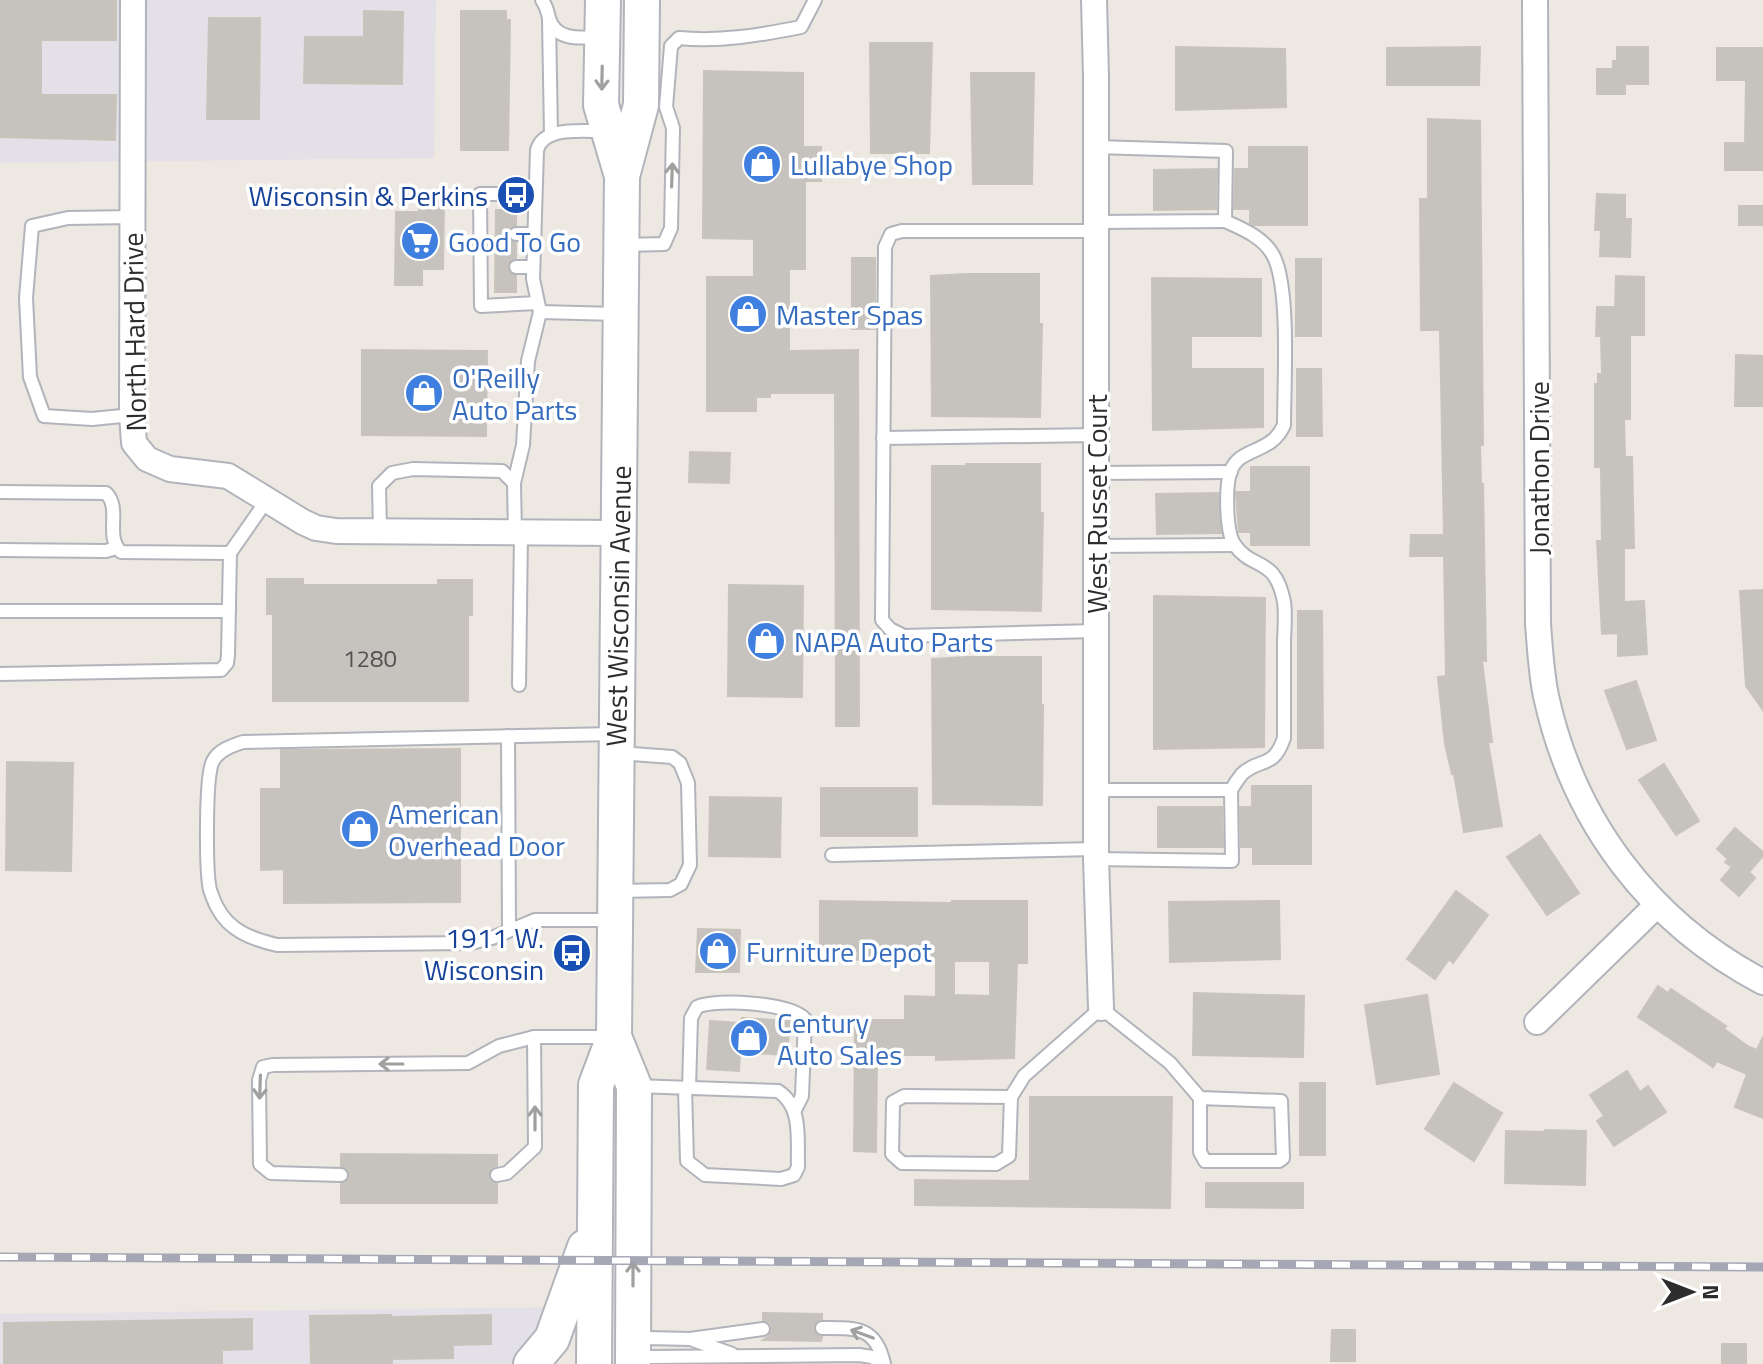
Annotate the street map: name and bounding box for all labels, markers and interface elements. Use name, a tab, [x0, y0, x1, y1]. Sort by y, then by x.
one-way arrow	[594, 64, 609, 91]
shop icon: Lullabye Shop	[741, 143, 783, 185]
place label: Lullabye Shop	[790, 143, 953, 186]
one-way arrow	[665, 162, 680, 189]
place label: Wisconsin & Perkins	[248, 174, 488, 217]
bus stop icon: Wisconsin & Perkins	[495, 174, 537, 216]
supermarket icon: Good To Go	[399, 220, 441, 262]
place label: Good To Go	[448, 220, 581, 263]
street label: North Hard Drive	[111, 232, 157, 432]
shop icon: Master Spas	[727, 293, 769, 335]
place label: Master Spas	[776, 293, 923, 336]
place label: O'Reilly Auto Parts	[452, 356, 577, 431]
shop icon: O'Reilly Auto Parts	[403, 372, 445, 414]
street label: Jonathon Drive	[1517, 381, 1560, 555]
street label: West Russet Court	[1075, 394, 1118, 614]
street label: West Wisconsin Avenue	[594, 465, 642, 747]
shop icon: NAPA Auto Parts	[745, 620, 787, 662]
place label: NAPA Auto Parts	[794, 620, 994, 663]
house number: 1280	[343, 640, 397, 676]
place label: American Overhead Door	[388, 792, 565, 867]
shop icon: American Overhead Door	[339, 808, 381, 850]
place label: 1911 W. Wisconsin	[424, 916, 544, 991]
shop icon: Furniture Depot	[697, 930, 739, 972]
place label: Furniture Depot	[746, 930, 932, 973]
bus stop icon: 1911 W. Wisconsin	[551, 932, 593, 974]
place label: Century Auto Sales	[777, 1001, 902, 1076]
shop icon: Century Auto Sales	[728, 1017, 770, 1059]
one-way arrow	[378, 1056, 405, 1072]
one-way arrow	[252, 1073, 267, 1099]
one-way arrow	[527, 1105, 543, 1132]
north arrow	[1651, 1252, 1731, 1332]
one-way arrow	[625, 1261, 641, 1288]
text: N	[1694, 1284, 1728, 1300]
one-way arrow	[850, 1326, 875, 1340]

